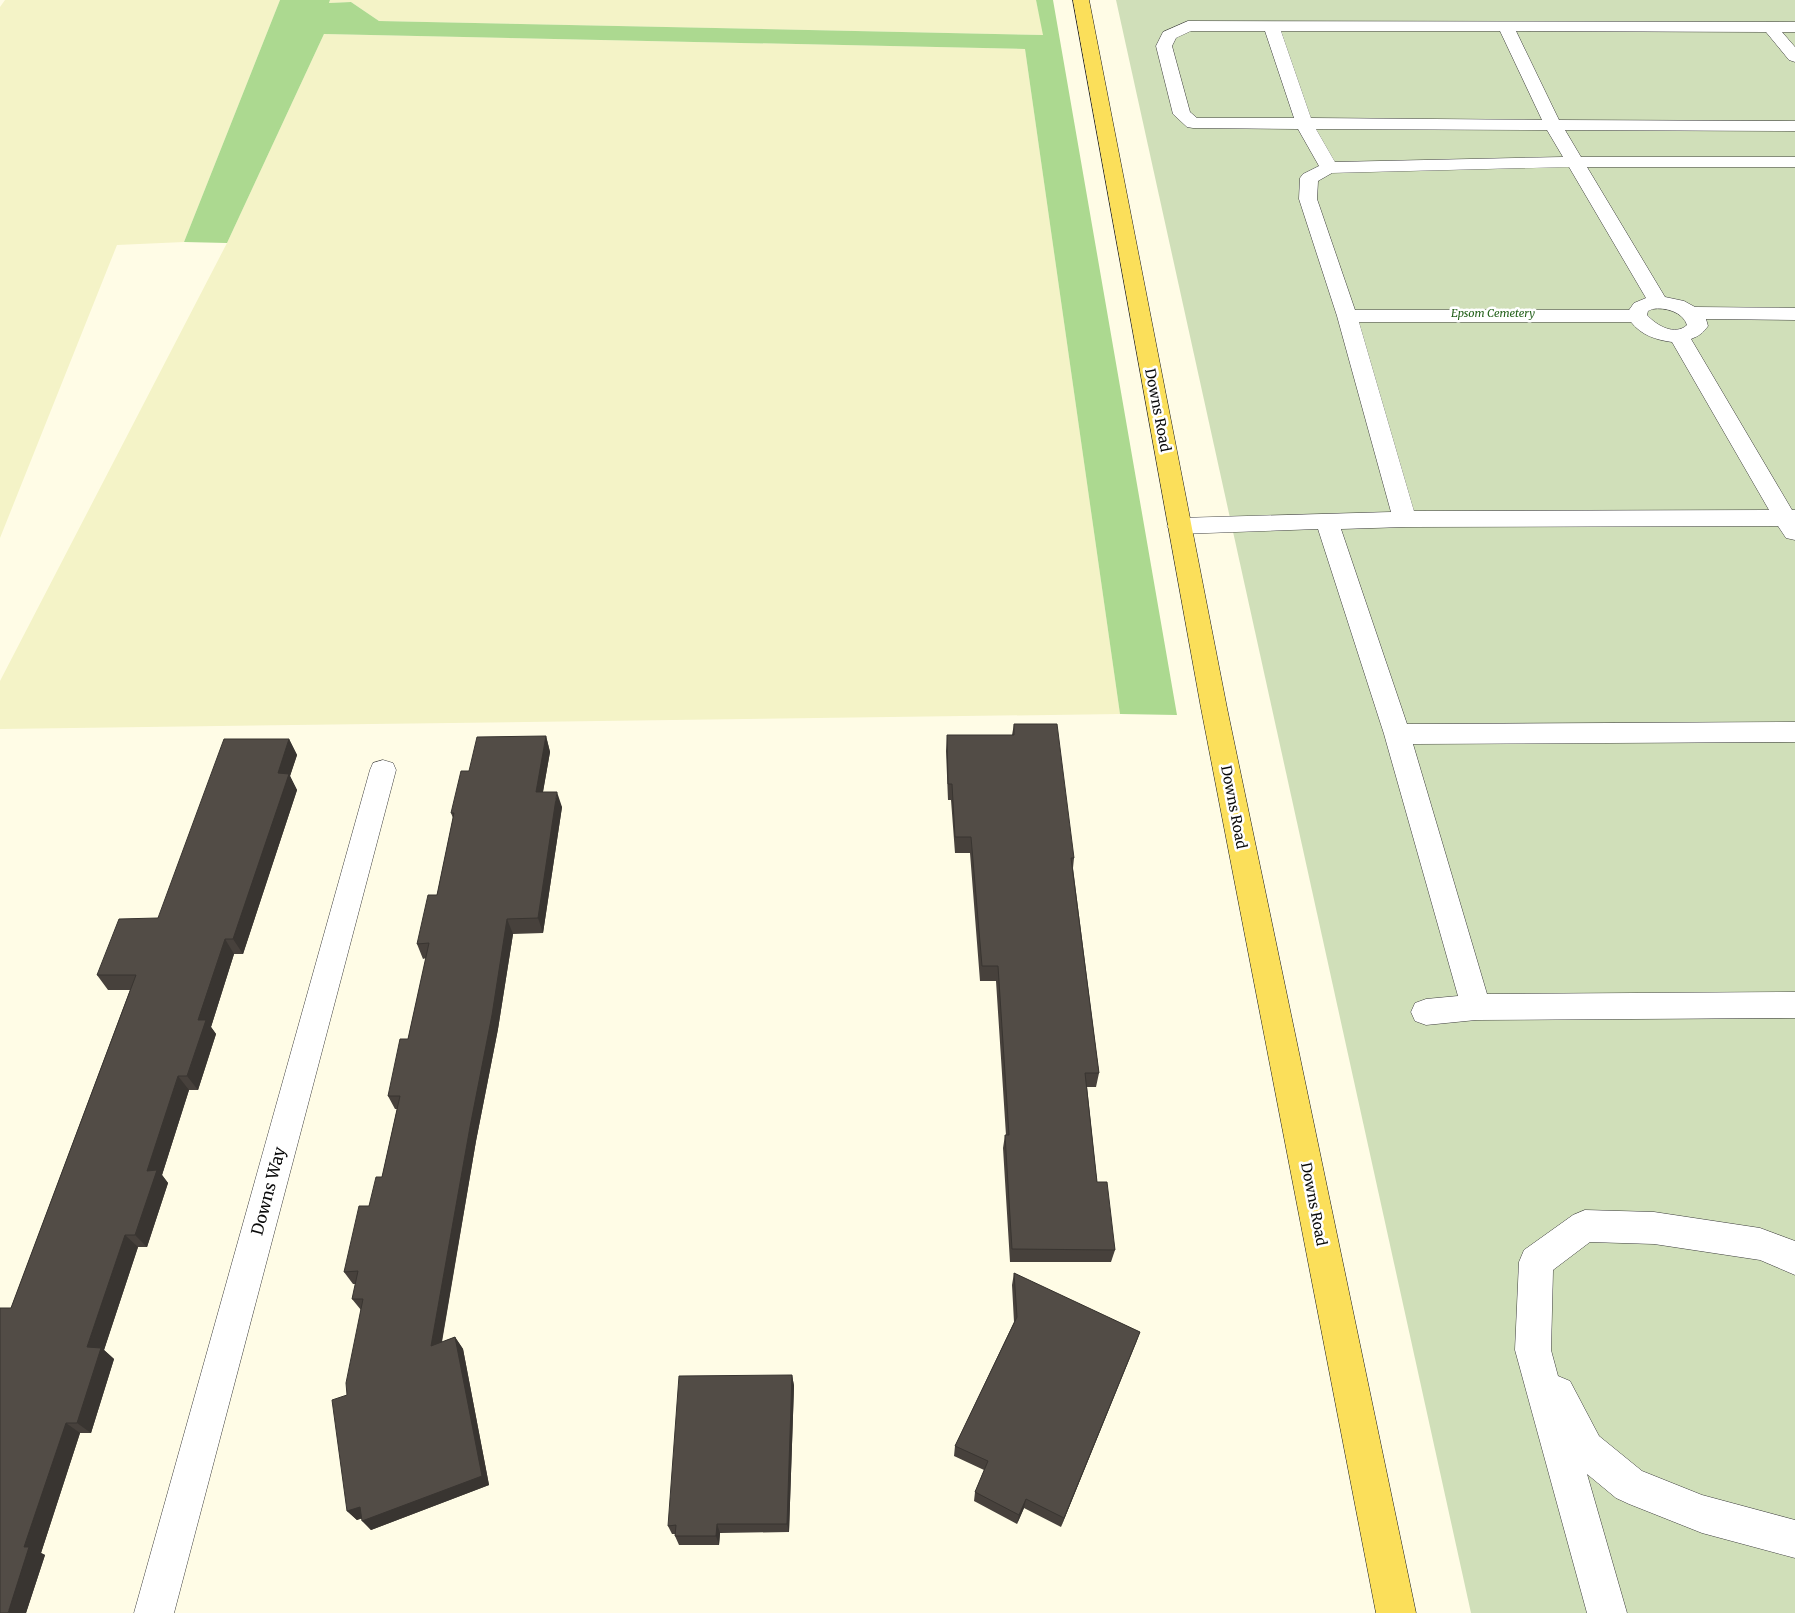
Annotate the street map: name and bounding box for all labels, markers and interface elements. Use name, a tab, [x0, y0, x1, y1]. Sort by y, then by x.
park label: Epsom Cemetery	[1451, 306, 1535, 320]
street label: Downs Road	[1141, 367, 1175, 454]
street label: Downs Road	[1217, 764, 1251, 851]
street label: Downs Way	[247, 1144, 290, 1237]
street label: Downs Road	[1297, 1161, 1331, 1248]

